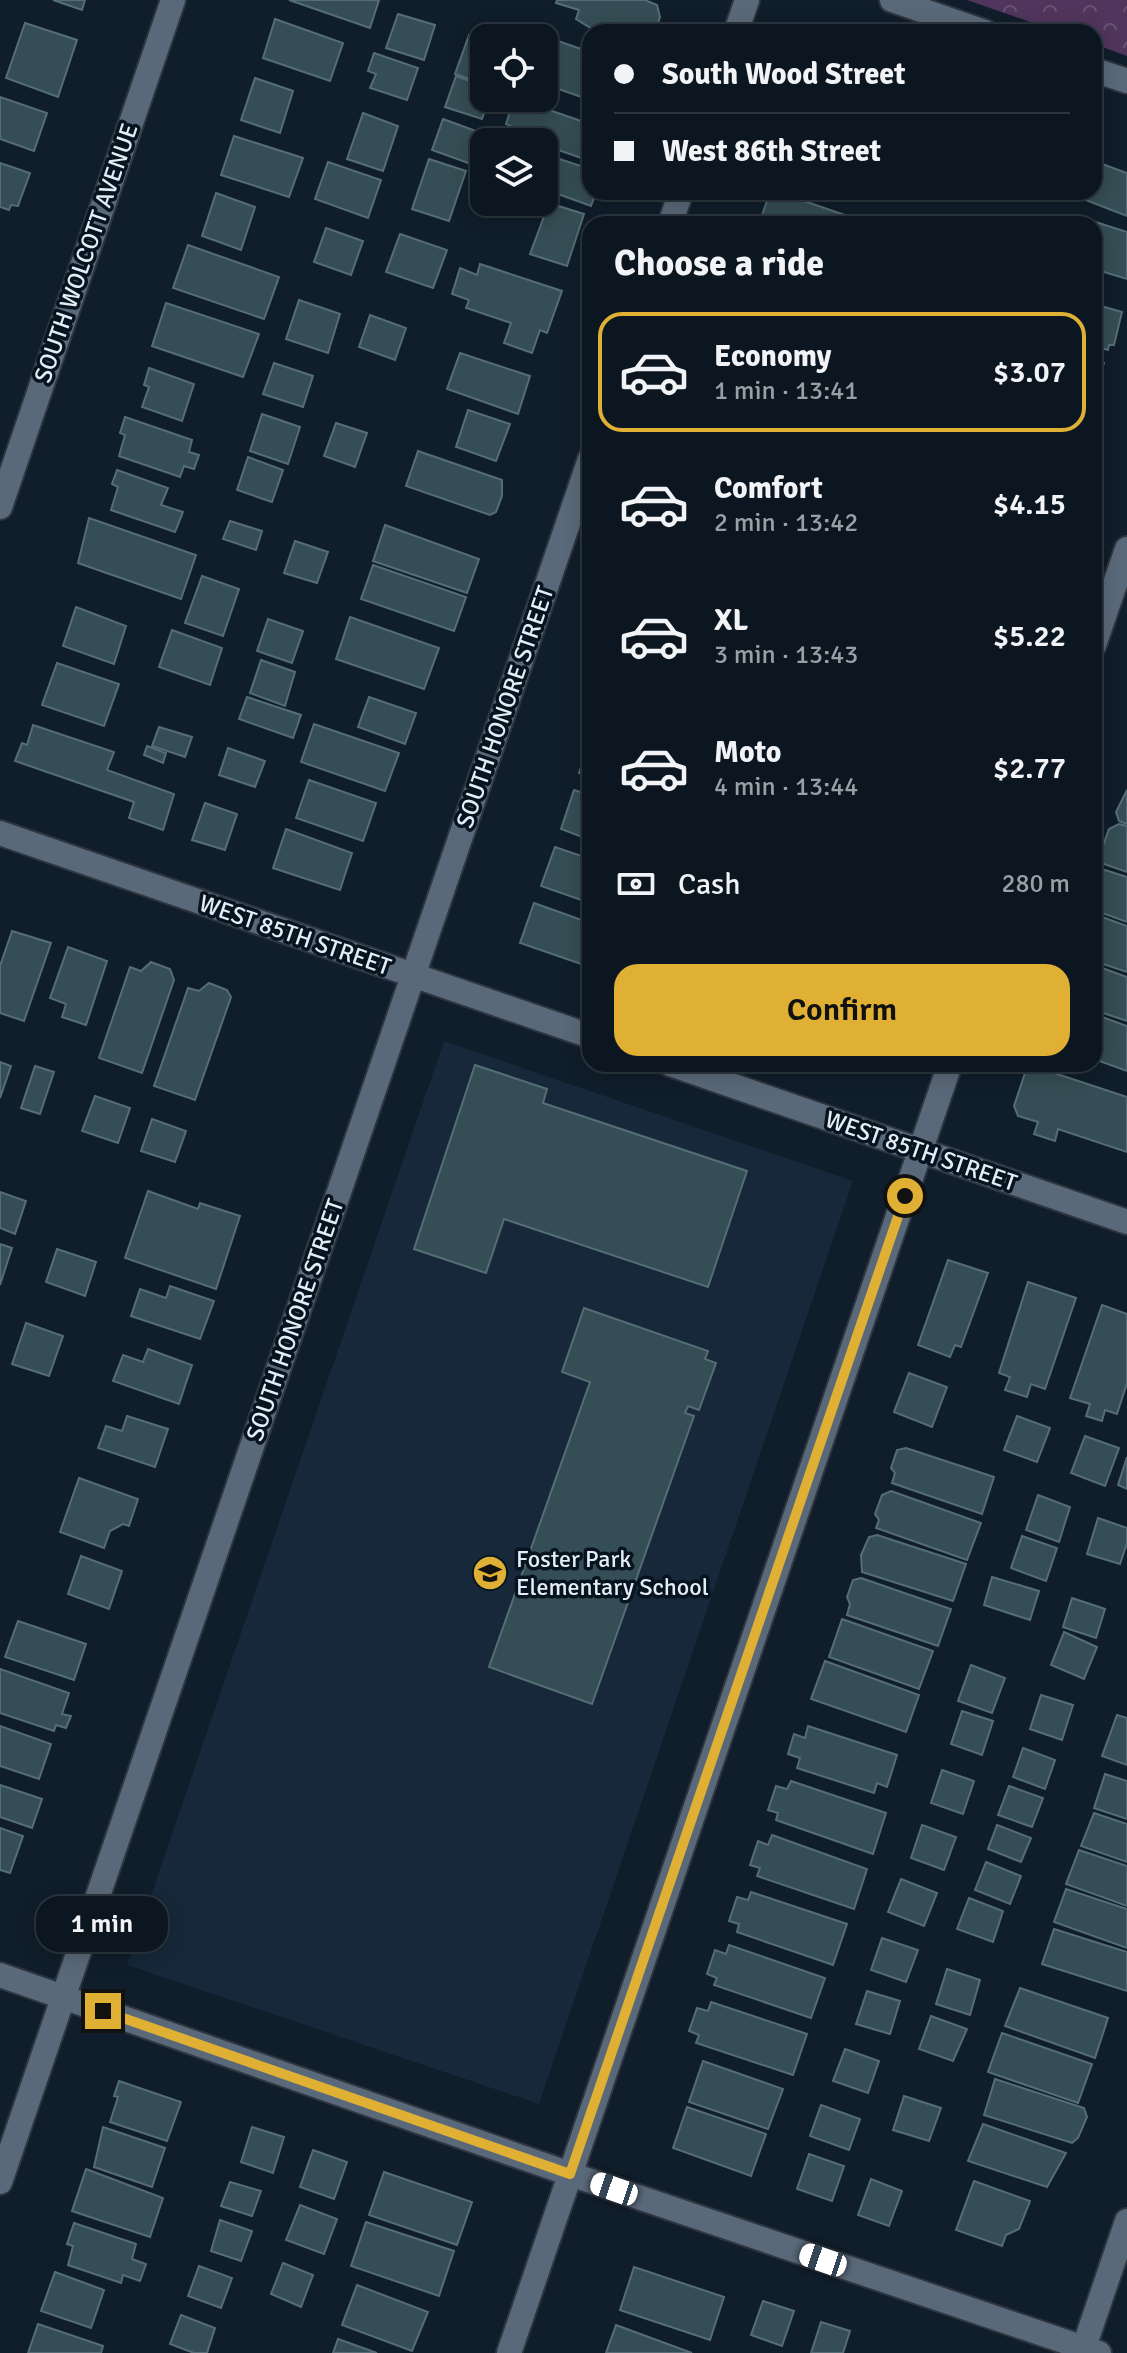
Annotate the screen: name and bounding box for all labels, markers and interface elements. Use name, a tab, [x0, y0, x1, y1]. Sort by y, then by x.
map controls	[470, 24, 558, 216]
button: locate	[470, 24, 558, 112]
text: South Wood Street	[662, 56, 905, 93]
street label: SOUTH WOLCOTT AVENUE	[28, 119, 144, 387]
button: layers	[470, 128, 558, 216]
text: West 86th Street	[662, 133, 881, 170]
text: Choose a ride	[614, 241, 824, 286]
icon: car	[618, 336, 690, 408]
text: Economy	[714, 338, 831, 375]
text: $3.07	[993, 354, 1066, 391]
text: 1 min · 13:41	[714, 375, 858, 407]
icon: car	[618, 468, 690, 540]
text: Comfort	[714, 470, 823, 507]
text: $4.15	[993, 486, 1066, 523]
text: 2 min · 13:42	[714, 507, 858, 539]
street label: SOUTH HONORE STREET	[450, 582, 561, 832]
icon: car	[618, 600, 690, 672]
text: XL	[714, 602, 748, 639]
text: $5.22	[993, 618, 1066, 655]
text: 3 min · 13:43	[714, 639, 858, 671]
icon: car	[618, 732, 690, 804]
text: Moto	[714, 734, 781, 771]
text: $2.77	[993, 750, 1066, 787]
text: 4 min · 13:44	[714, 771, 858, 803]
icon: cash	[614, 862, 658, 906]
text: Cash	[678, 866, 741, 903]
text: 280 m	[1001, 868, 1070, 900]
street label: WEST 85TH STREET	[195, 888, 395, 982]
button: Confirm	[614, 964, 1070, 1056]
street label: WEST 85TH STREET	[821, 1104, 1021, 1198]
route start	[887, 1178, 923, 1214]
street label: SOUTH HONORE STREET	[240, 1195, 351, 1445]
place label: Foster Park Elementary School	[516, 1544, 709, 1602]
school or university icon: Foster Park Elementary School	[471, 1554, 509, 1592]
callout: 1 min	[37, 1895, 169, 1951]
text: 1 min	[71, 1908, 133, 1940]
route end	[85, 1993, 121, 2029]
car	[587, 2170, 641, 2208]
car	[796, 2241, 850, 2279]

